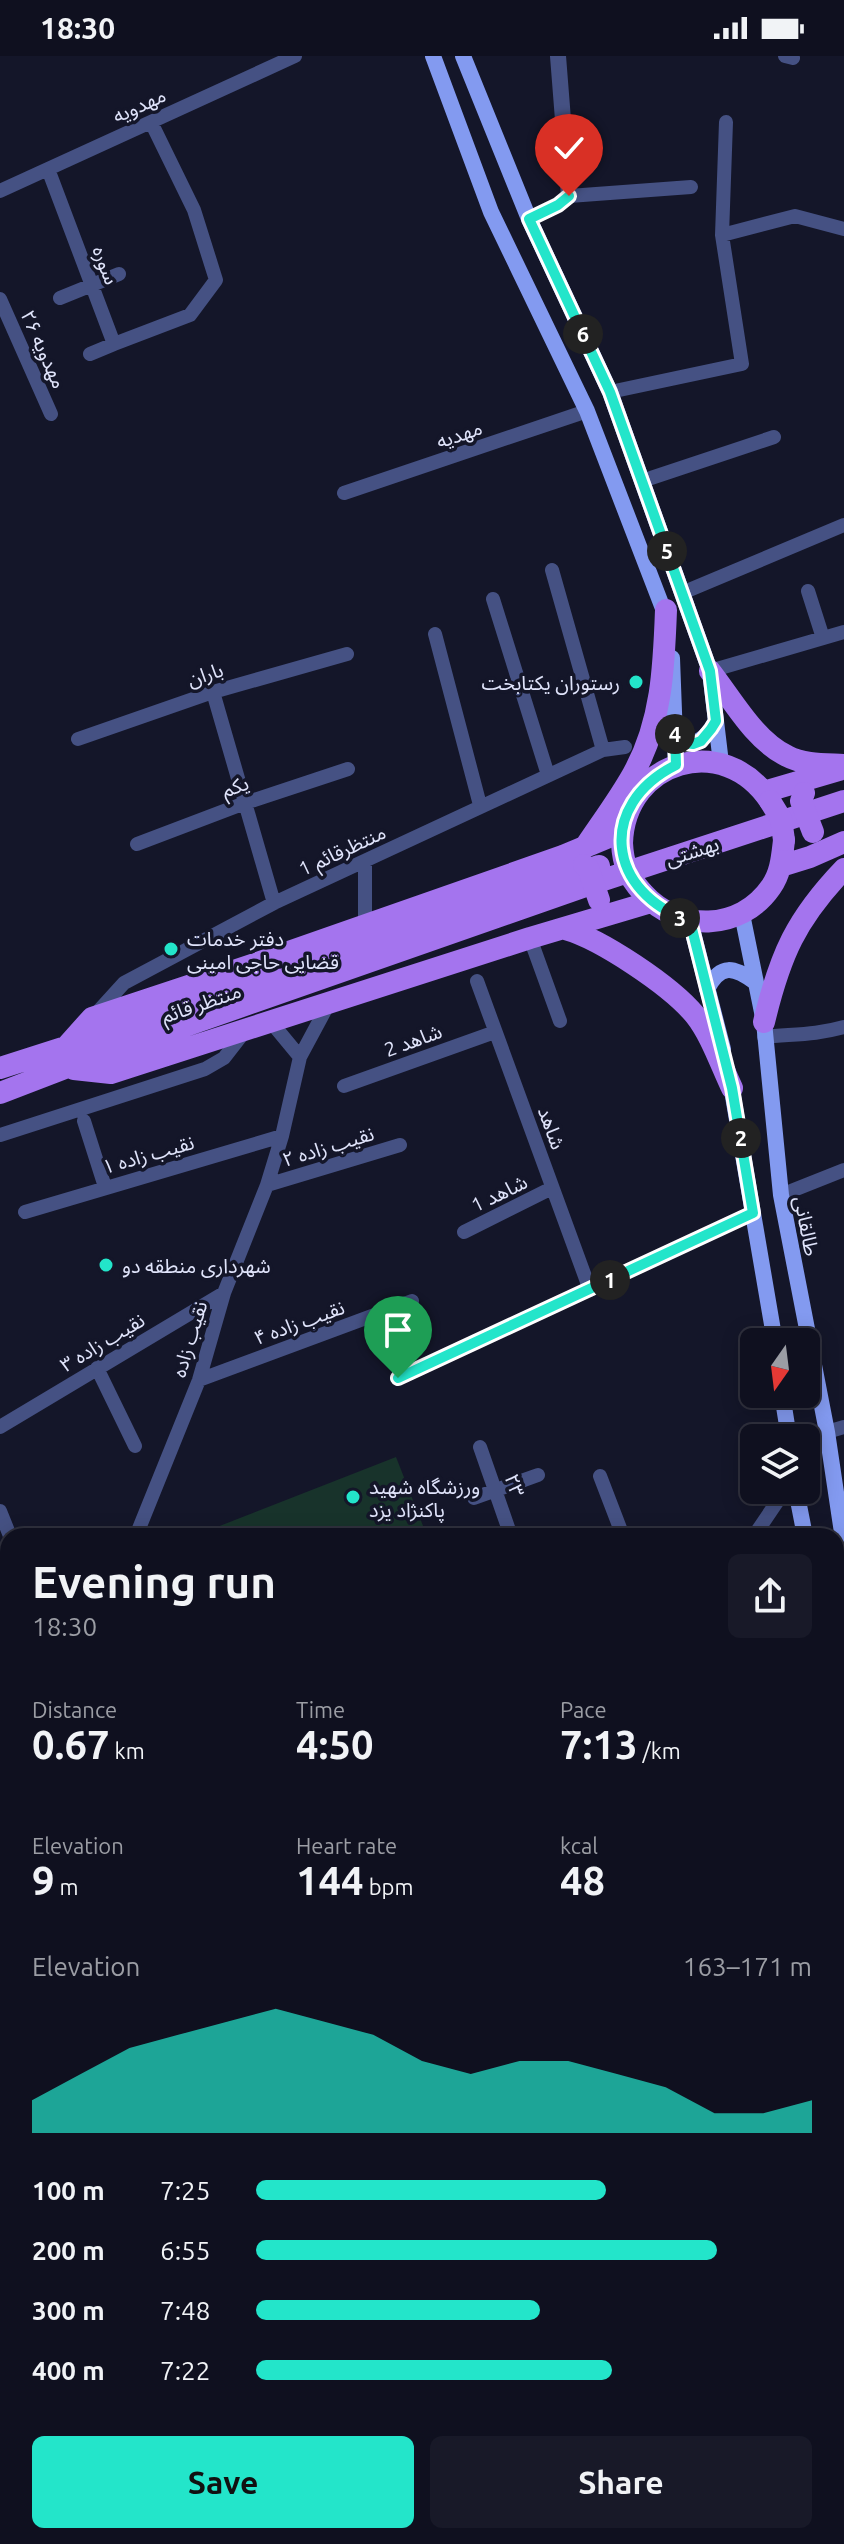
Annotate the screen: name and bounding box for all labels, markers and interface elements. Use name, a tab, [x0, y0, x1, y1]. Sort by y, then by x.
text: 18:30	[40, 11, 115, 45]
street label: مهدویه	[109, 83, 170, 128]
pin	[535, 114, 603, 196]
icon: check	[547, 126, 591, 170]
street label: سوره	[87, 242, 124, 288]
street label: مهدویه ۲۶	[16, 306, 71, 392]
pin: 6	[563, 314, 603, 354]
text: 6	[577, 321, 589, 346]
street label: مهديه	[433, 415, 485, 453]
pin: 5	[647, 531, 687, 571]
text: 5	[661, 538, 673, 563]
street label: باران	[184, 657, 226, 692]
place label: رستوران یکتابخت	[481, 671, 620, 695]
marker: رستوران یکتابخت	[627, 673, 645, 691]
pin: 4	[655, 714, 695, 754]
text: 4	[669, 721, 681, 746]
street label: یکم	[218, 771, 253, 805]
street label: منتظرقائم 1	[295, 820, 391, 884]
street label: بهشتی	[662, 832, 722, 871]
pin: 3	[660, 898, 700, 938]
text: 3	[674, 905, 686, 930]
place label: دفتر خدمات قضایی حاجی امینی	[187, 927, 339, 974]
marker: دفتر خدمات قضایی حاجی امینی	[162, 940, 180, 958]
street label: منتظر قائم	[158, 979, 245, 1031]
street label: شاهد 2	[381, 1019, 445, 1061]
street label: شاهد	[534, 1104, 570, 1152]
pin: 2	[721, 1118, 761, 1158]
street label: نقیب زاده ۲	[279, 1121, 377, 1172]
text: 2	[735, 1125, 747, 1150]
street label: نقیب زاده ۱	[99, 1130, 197, 1179]
street label: شاهد 1	[467, 1170, 531, 1216]
street label: طالقانی	[789, 1194, 824, 1258]
place label: شهرداری منطقه دو	[122, 1254, 271, 1278]
marker: شهرداری منطقه دو	[97, 1256, 115, 1274]
pin: 1	[590, 1260, 630, 1300]
text: 1	[604, 1267, 616, 1292]
street label: نقیب زاده ۴	[251, 1295, 348, 1350]
pin	[364, 1296, 432, 1378]
street label: نقیب زاده	[167, 1298, 212, 1380]
street label: نقیب زاده ۳	[56, 1308, 149, 1377]
icon: arrive	[376, 1308, 420, 1352]
north arrow	[740, 1328, 820, 1408]
map controls	[740, 1328, 820, 1504]
button: layers	[740, 1424, 820, 1504]
street label: ۲۳	[500, 1470, 530, 1500]
place label: ورزشگاه شهید پاکنژاد یزد	[369, 1475, 480, 1523]
marker: ورزشگاه شهید پاکنژاد یزد	[344, 1488, 362, 1506]
button: share	[728, 1554, 812, 1638]
text: Evening run	[32, 1557, 276, 1606]
text: 18:30	[32, 1612, 97, 1641]
text: Distance	[32, 1697, 117, 1722]
text: Time	[296, 1697, 345, 1722]
text: Pace	[560, 1697, 607, 1722]
text: 0.67	[32, 1722, 110, 1767]
text: 4:50	[296, 1722, 374, 1767]
text: 7:13	[560, 1722, 638, 1767]
text: km	[110, 1738, 145, 1763]
text: /km	[638, 1738, 681, 1763]
text: Elevation	[32, 1833, 124, 1858]
text: Heart rate	[296, 1833, 397, 1858]
text: kcal	[560, 1833, 598, 1858]
text: 9	[32, 1858, 55, 1903]
text: 144	[296, 1858, 364, 1903]
text: 48	[560, 1858, 605, 1903]
text: m	[55, 1874, 79, 1899]
text: bpm	[364, 1874, 413, 1899]
text: Elevation	[32, 1952, 140, 1981]
text: 163–171 m	[683, 1952, 812, 1981]
text: 100 m	[32, 2176, 105, 2205]
text: 7:25	[160, 2176, 210, 2205]
text: 200 m	[32, 2236, 105, 2265]
text: 6:55	[160, 2236, 210, 2265]
text: 300 m	[32, 2296, 105, 2325]
text: 7:48	[160, 2296, 210, 2325]
text: 400 m	[32, 2356, 105, 2385]
text: 7:22	[160, 2356, 210, 2385]
button: Save	[32, 2436, 414, 2528]
button: Share	[430, 2436, 812, 2528]

